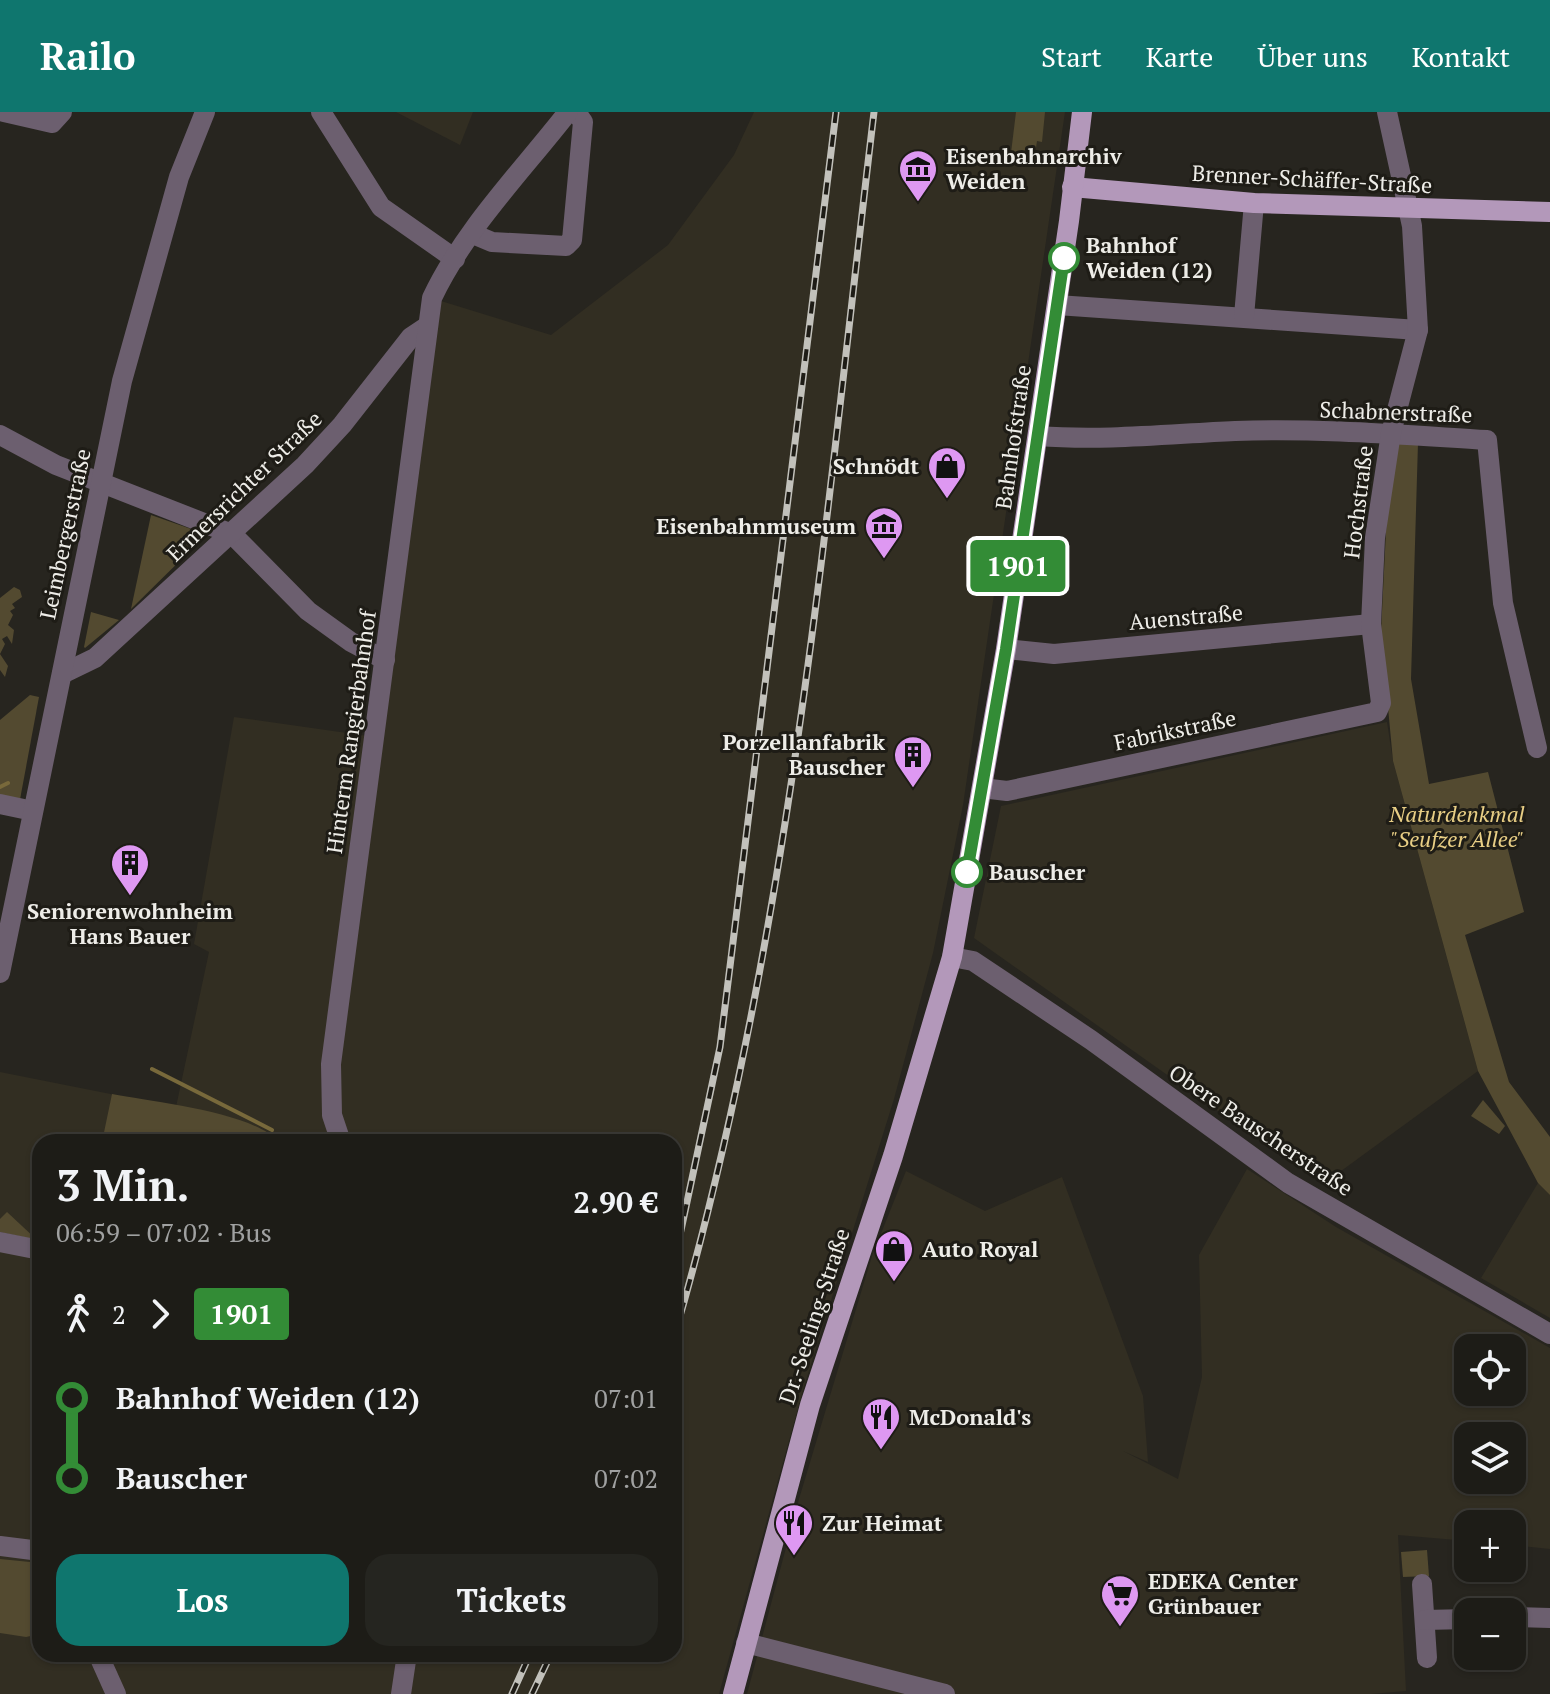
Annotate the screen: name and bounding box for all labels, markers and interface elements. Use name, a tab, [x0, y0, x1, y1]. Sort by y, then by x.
text: Railo	[40, 31, 135, 81]
text: Start	[1041, 38, 1102, 75]
text: Karte	[1146, 38, 1213, 75]
text: Über uns	[1257, 38, 1368, 75]
text: Kontakt	[1412, 38, 1510, 75]
place label: Eisenbahnarchiv Weiden	[946, 141, 1123, 195]
museum icon: Eisenbahnarchiv Weiden	[897, 148, 939, 203]
street label: Brenner-Schäffer-Straße	[1191, 158, 1433, 199]
place label: Bahnhof Weiden (12)	[1086, 230, 1213, 284]
marker: Bahnhof Weiden (12)	[1049, 243, 1079, 273]
street label: Bahnhofstraße	[988, 363, 1037, 511]
street label: Schabnerstraße	[1319, 394, 1473, 429]
street label: Ermersrichter Straße	[160, 404, 328, 567]
street label: Hochstraße	[1336, 444, 1379, 560]
shop icon: Schnödt	[926, 445, 968, 500]
street label: Leimbergerstraße	[32, 446, 97, 622]
place label: Schnödt	[833, 451, 919, 480]
museum icon: Eisenbahnmuseum	[863, 505, 905, 560]
place label: Eisenbahnmuseum	[656, 511, 857, 540]
line badge: 1901	[962, 540, 1074, 592]
text: 1901	[986, 547, 1050, 584]
street label: Auenstraße	[1128, 597, 1244, 636]
street label: Hinterm Rangierbahnhof	[319, 607, 382, 855]
street label: Fabrikstraße	[1111, 702, 1238, 757]
place label: Porzellanfabrik Bauscher	[722, 727, 886, 781]
building icon: Porzellanfabrik Bauscher	[892, 734, 934, 789]
park label: Naturdenkmal "Seufzer Allee"	[1388, 799, 1525, 853]
building icon: Seniorenwohnheim Hans Bauer	[109, 842, 151, 897]
marker: Bauscher	[952, 857, 982, 887]
place label: Bauscher	[989, 857, 1086, 886]
place label: Seniorenwohnheim Hans Bauer	[27, 896, 234, 950]
street label: Obere Bauscherstraße	[1164, 1057, 1359, 1202]
text: 3 Min.	[56, 1155, 190, 1214]
text: 2.90 €	[573, 1182, 658, 1222]
text: 06:59 – 07:02 · Bus	[56, 1215, 272, 1249]
street label: Dr.-Seeling-Straße	[771, 1224, 856, 1407]
shop icon: Auto Royal	[873, 1228, 915, 1283]
place label: Auto Royal	[922, 1234, 1038, 1263]
icon: walk	[56, 1292, 100, 1336]
icon: forward	[138, 1292, 182, 1336]
text: 1901	[210, 1295, 273, 1332]
text: 2	[112, 1297, 126, 1331]
map controls	[1454, 1334, 1526, 1670]
button: locate	[1454, 1334, 1526, 1406]
text: Bahnhof Weiden (12)	[116, 1378, 420, 1418]
text: 07:01	[594, 1381, 658, 1415]
restaurant icon: McDonald's	[860, 1396, 902, 1451]
place label: McDonald's	[909, 1402, 1031, 1431]
button: layers	[1454, 1422, 1526, 1494]
text: Bauscher	[116, 1458, 247, 1498]
text: 07:02	[594, 1461, 658, 1495]
restaurant icon: Zur Heimat	[773, 1502, 815, 1557]
place label: Zur Heimat	[822, 1508, 943, 1537]
button: +	[1454, 1510, 1526, 1582]
button: Los	[56, 1554, 349, 1646]
button: Tickets	[365, 1554, 658, 1646]
place label: EDEKA Center Grünbauer	[1148, 1566, 1298, 1620]
supermarket icon: EDEKA Center Grünbauer	[1099, 1573, 1141, 1628]
button: −	[1454, 1598, 1526, 1670]

